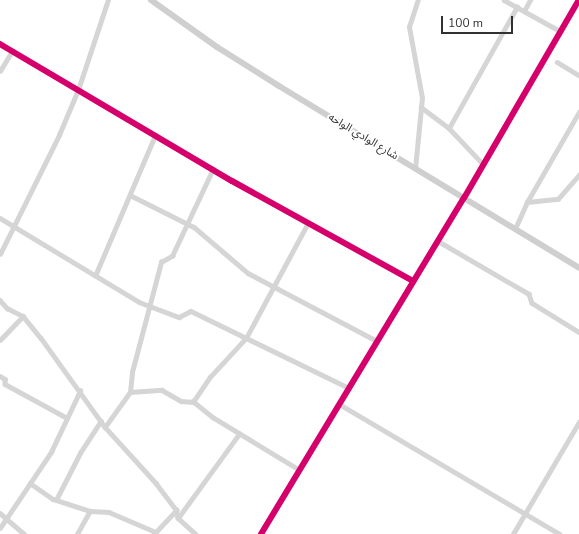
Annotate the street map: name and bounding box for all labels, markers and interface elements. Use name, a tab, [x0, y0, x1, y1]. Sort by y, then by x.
scale bar	[443, 8, 515, 34]
text: 100 m	[448, 15, 483, 31]
street label: شارع الوادي الواحه	[326, 111, 400, 163]

